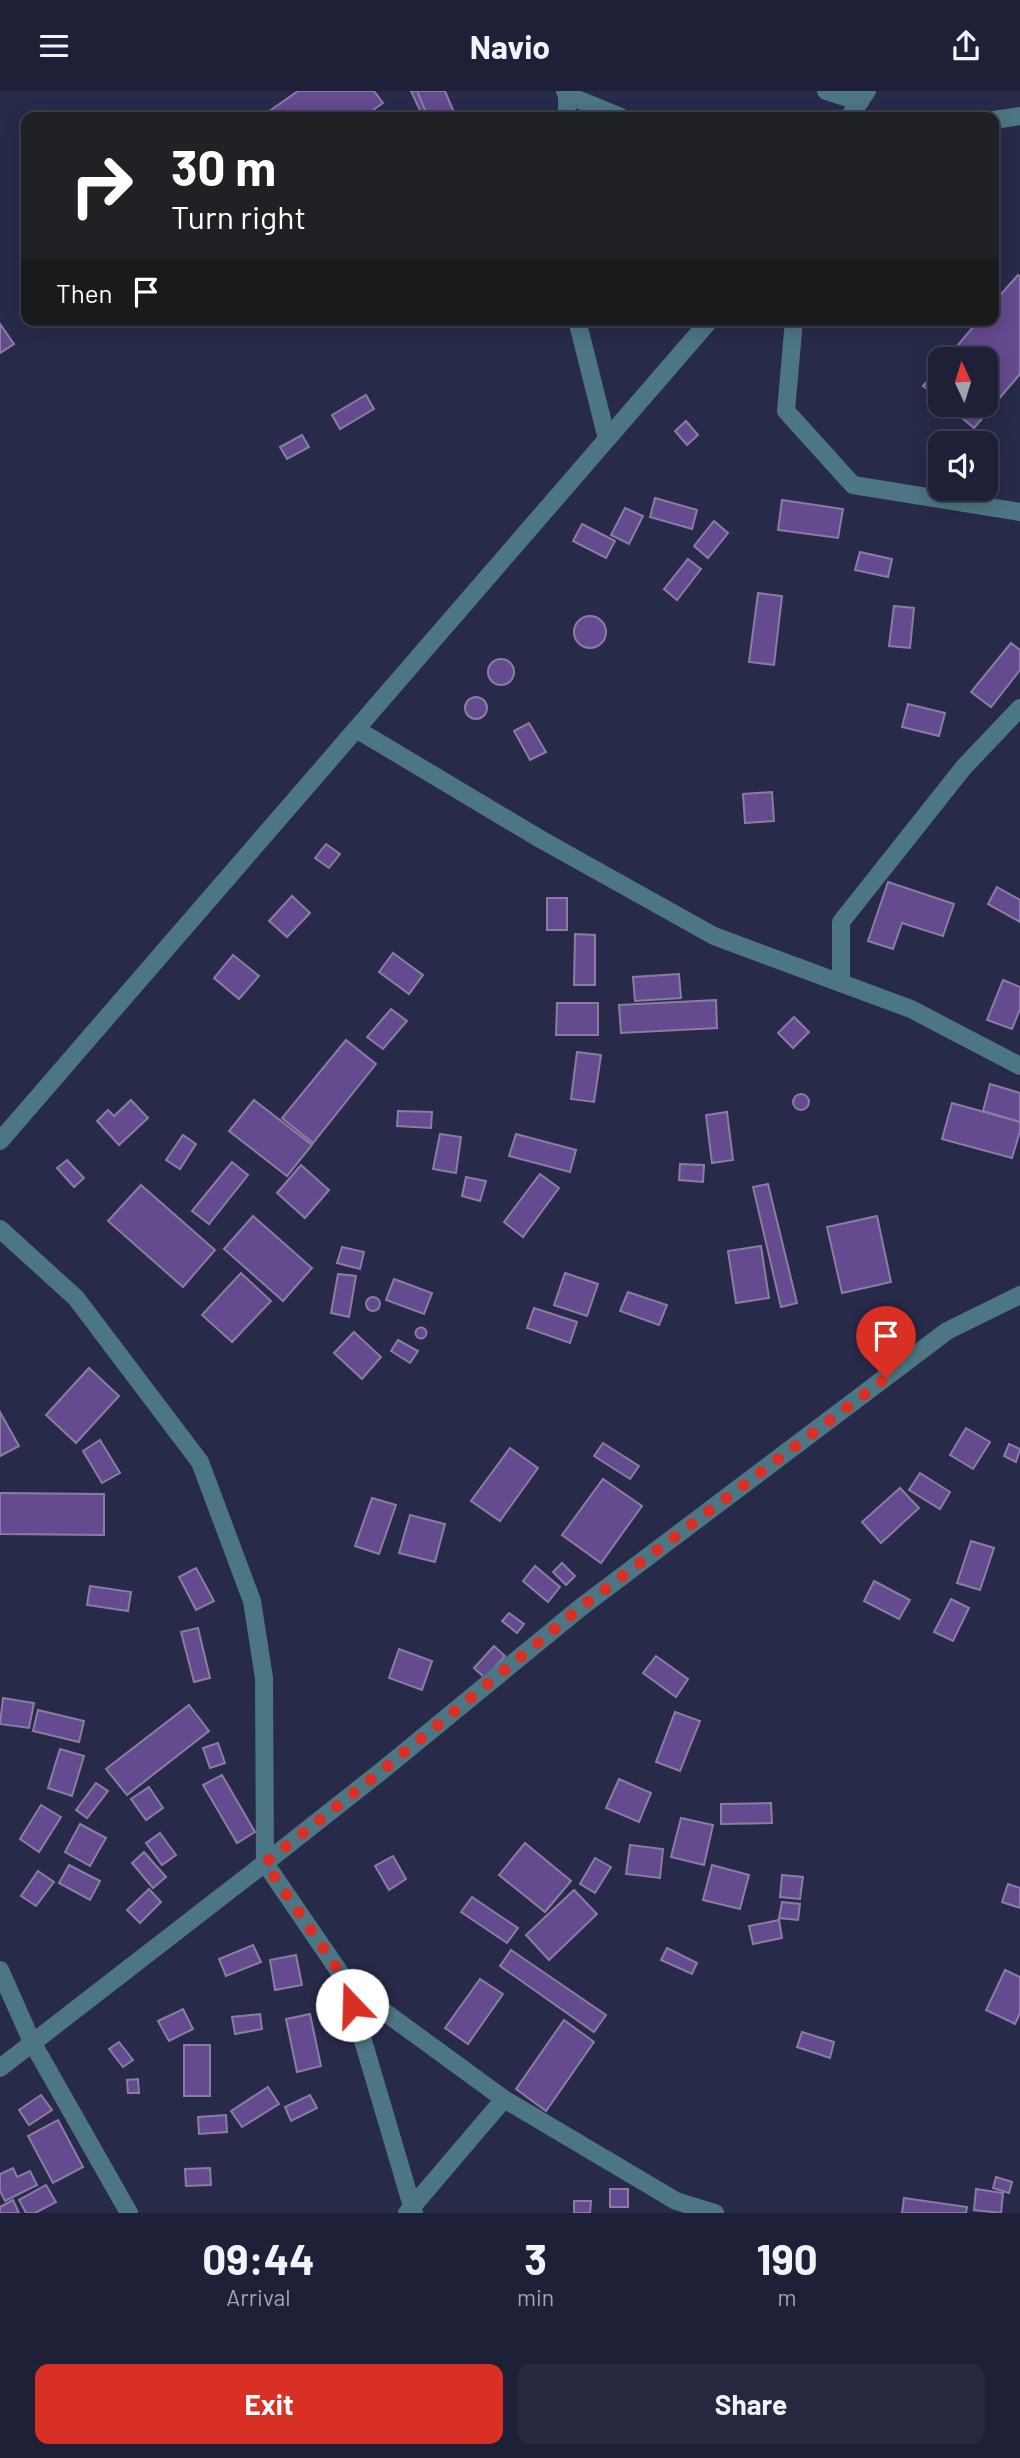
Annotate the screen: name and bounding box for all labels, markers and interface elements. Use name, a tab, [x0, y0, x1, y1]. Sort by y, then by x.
icon: menu	[35, 27, 73, 65]
text: Navio	[470, 27, 550, 65]
icon: share	[947, 27, 985, 65]
text: 30 m	[171, 137, 276, 196]
icon: right	[56, 140, 147, 231]
text: Turn right	[171, 197, 306, 235]
icon: arrive	[127, 273, 165, 311]
text: Then	[56, 277, 113, 308]
north arrow	[928, 347, 998, 417]
map controls	[928, 347, 998, 501]
button: sound	[928, 431, 998, 501]
pin	[856, 1306, 916, 1378]
icon: arrive	[867, 1317, 905, 1355]
position arrow	[315, 1968, 389, 2042]
text: 09:44	[202, 2233, 315, 2283]
text: 3	[524, 2233, 547, 2283]
text: 190	[757, 2233, 818, 2283]
text: Arrival	[226, 2283, 291, 2311]
text: min	[517, 2283, 554, 2311]
text: m	[778, 2283, 797, 2311]
button: Exit	[35, 2364, 503, 2444]
button: Share	[517, 2364, 985, 2444]

